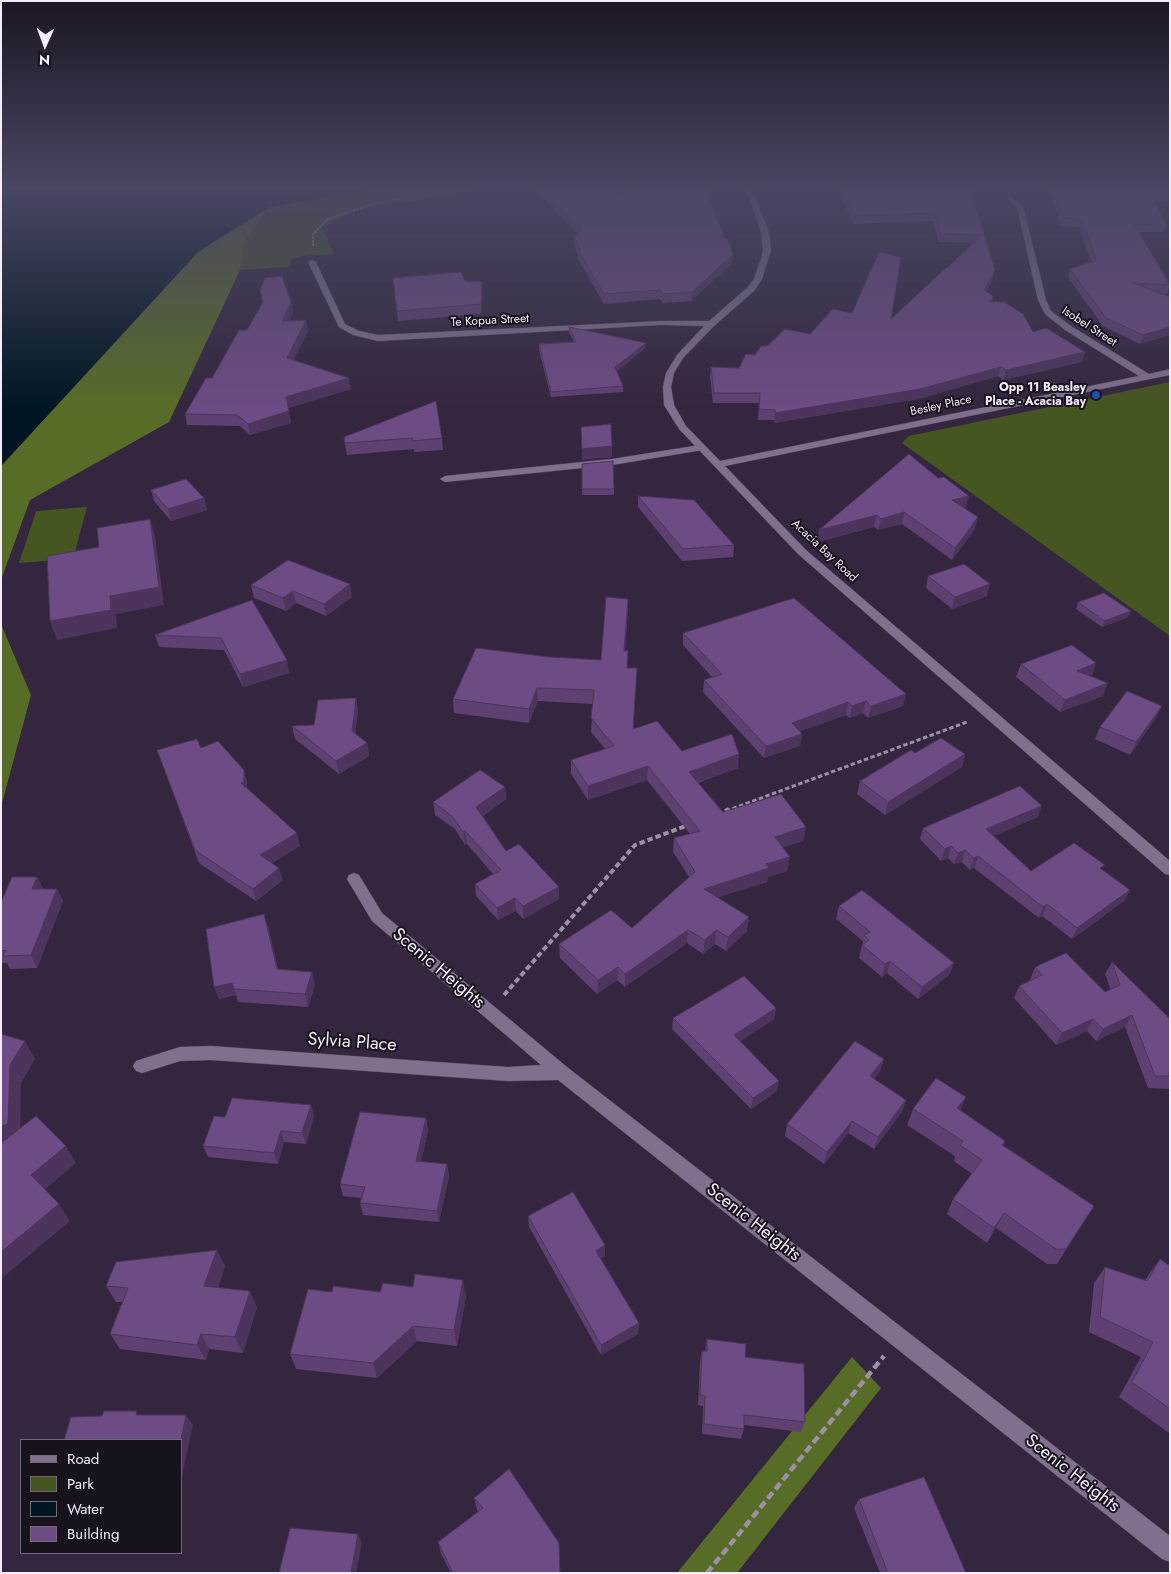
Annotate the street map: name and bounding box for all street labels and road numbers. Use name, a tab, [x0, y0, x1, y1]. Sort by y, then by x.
street label: Isobel Street	[1059, 304, 1119, 350]
street label: Te Kopua Street	[451, 312, 529, 330]
street label: Besley Place	[909, 392, 973, 420]
street label: Acacia Bay Road	[788, 517, 860, 585]
street label: Scenic Heights	[387, 924, 489, 1014]
street label: Sylvia Place	[307, 1029, 397, 1057]
street label: Scenic Heights	[701, 1179, 805, 1267]
street label: Scenic Heights	[1020, 1430, 1124, 1518]

